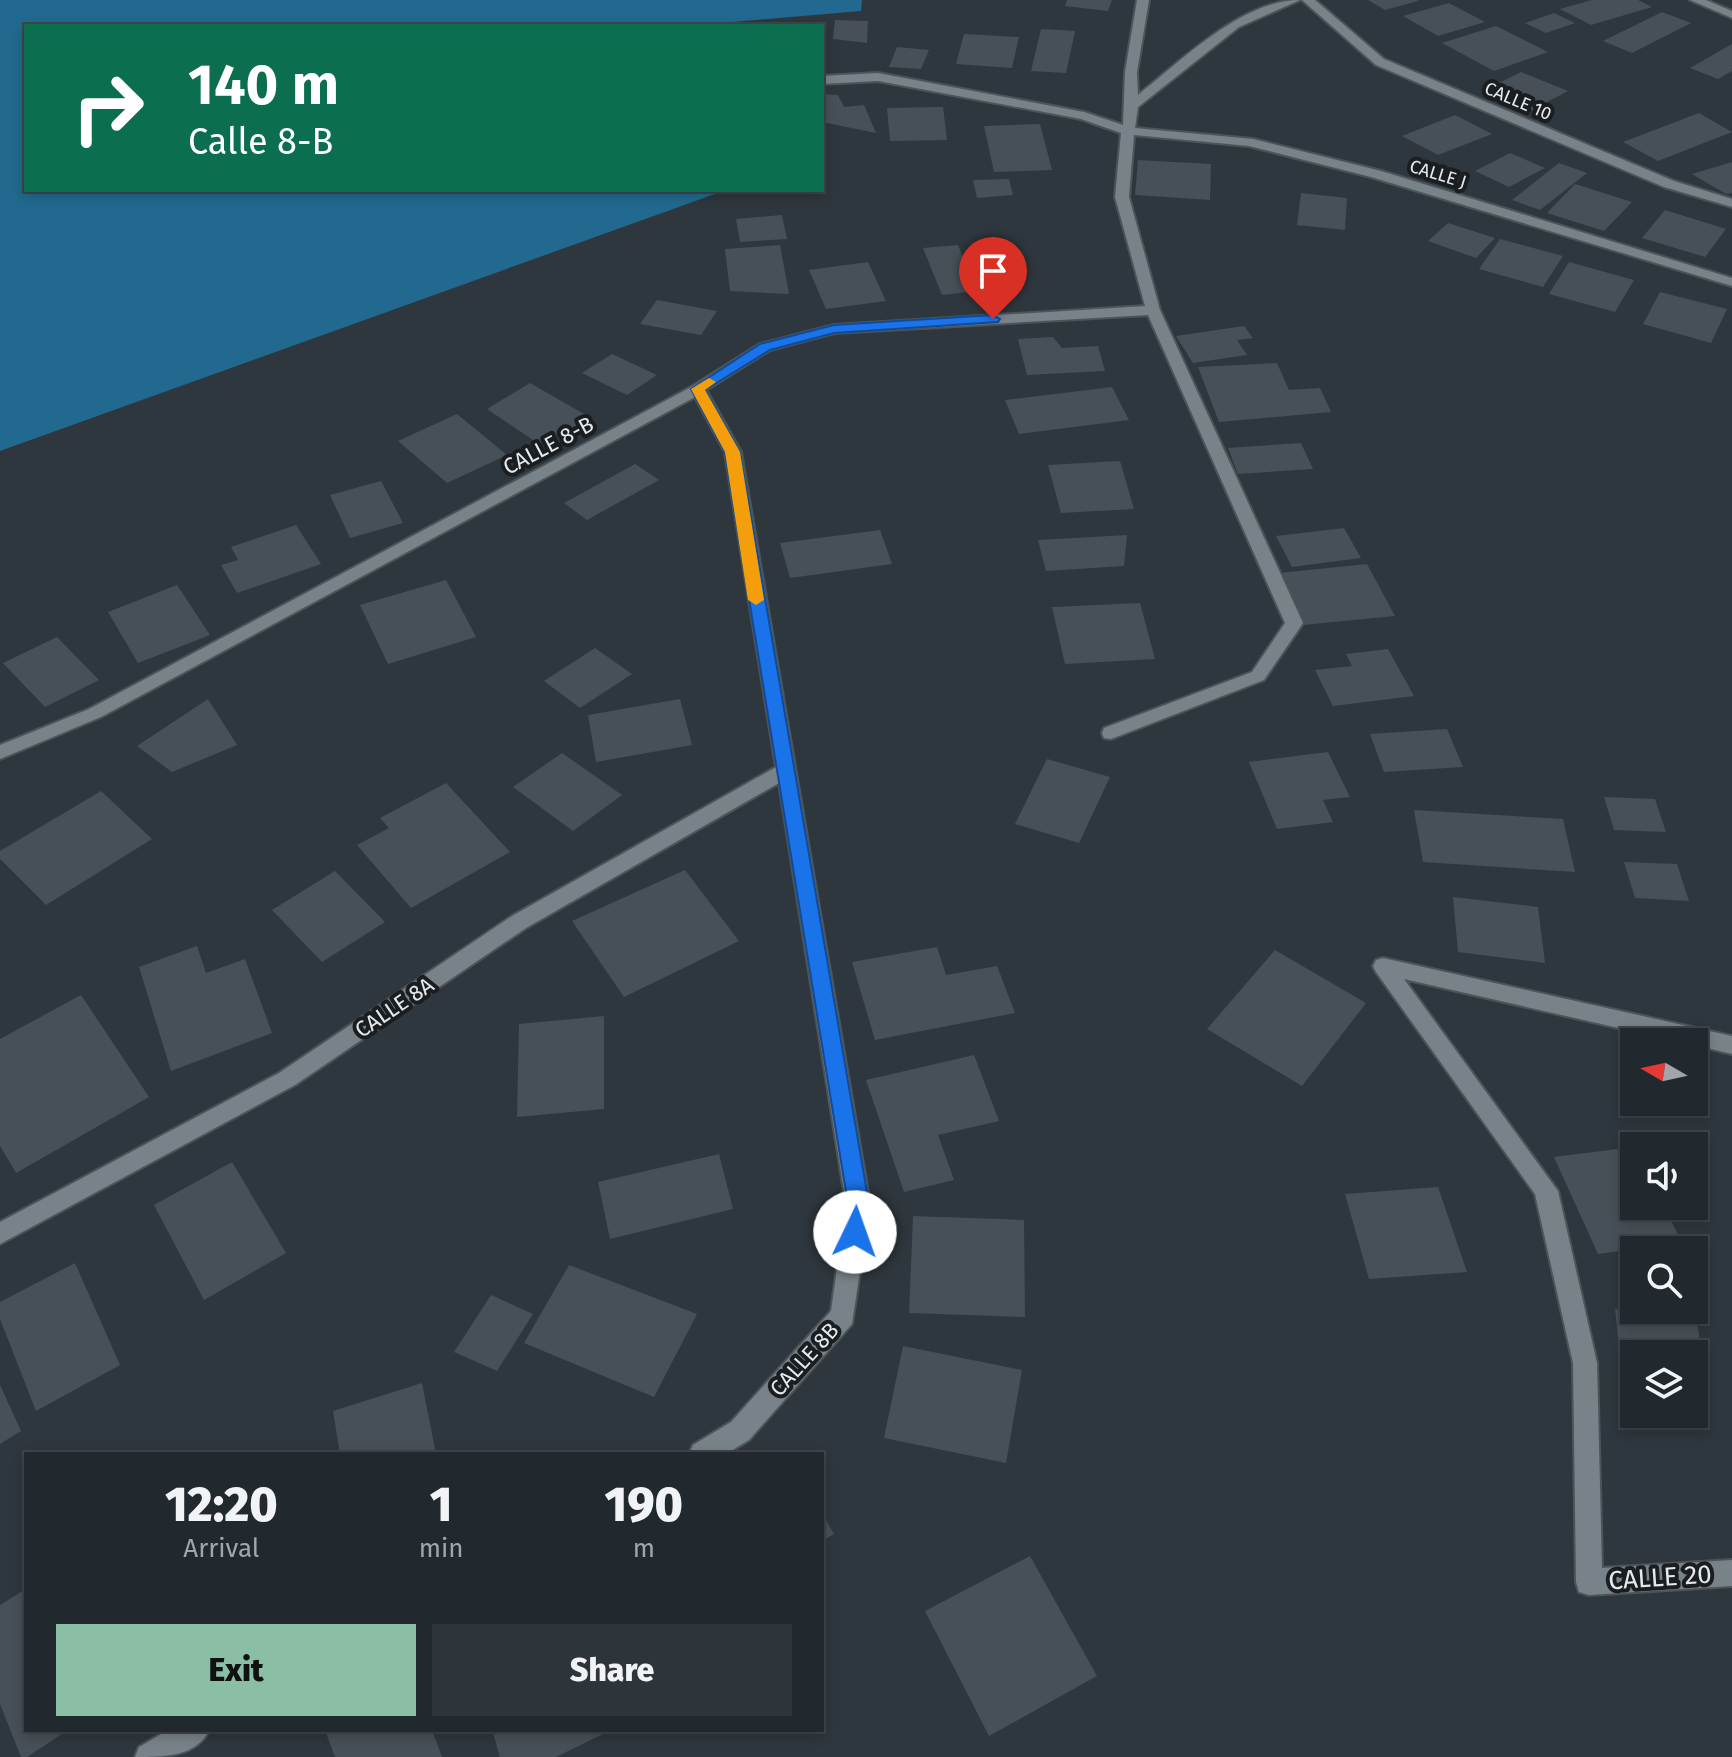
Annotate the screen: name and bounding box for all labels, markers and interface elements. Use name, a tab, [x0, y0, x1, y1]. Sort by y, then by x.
text: 140 m	[188, 52, 339, 119]
icon: right	[56, 56, 160, 160]
street label: CALLE 10	[1481, 77, 1555, 125]
text: Calle 8-B	[188, 120, 333, 164]
street label: CALLE J	[1407, 155, 1469, 193]
pin	[959, 237, 1027, 319]
icon: arrive	[971, 249, 1015, 293]
street label: CALLE 8-B	[498, 410, 598, 481]
street label: CALLE 8A	[350, 971, 439, 1044]
north arrow	[1620, 1028, 1708, 1116]
map controls	[1620, 1028, 1708, 1428]
button: sound	[1620, 1132, 1708, 1220]
position arrow	[813, 1190, 897, 1274]
button: search	[1620, 1236, 1708, 1324]
street label: CALLE 8B	[764, 1317, 844, 1402]
button: layers	[1620, 1340, 1708, 1428]
text: 12:20	[165, 1476, 278, 1534]
text: 1	[430, 1476, 453, 1534]
text: 190	[604, 1476, 683, 1534]
text: Arrival	[183, 1533, 259, 1564]
text: min	[419, 1533, 464, 1564]
text: m	[633, 1533, 655, 1564]
street label: CALLE 20	[1607, 1558, 1713, 1597]
button: Exit	[56, 1624, 416, 1716]
button: Share	[432, 1624, 792, 1716]

